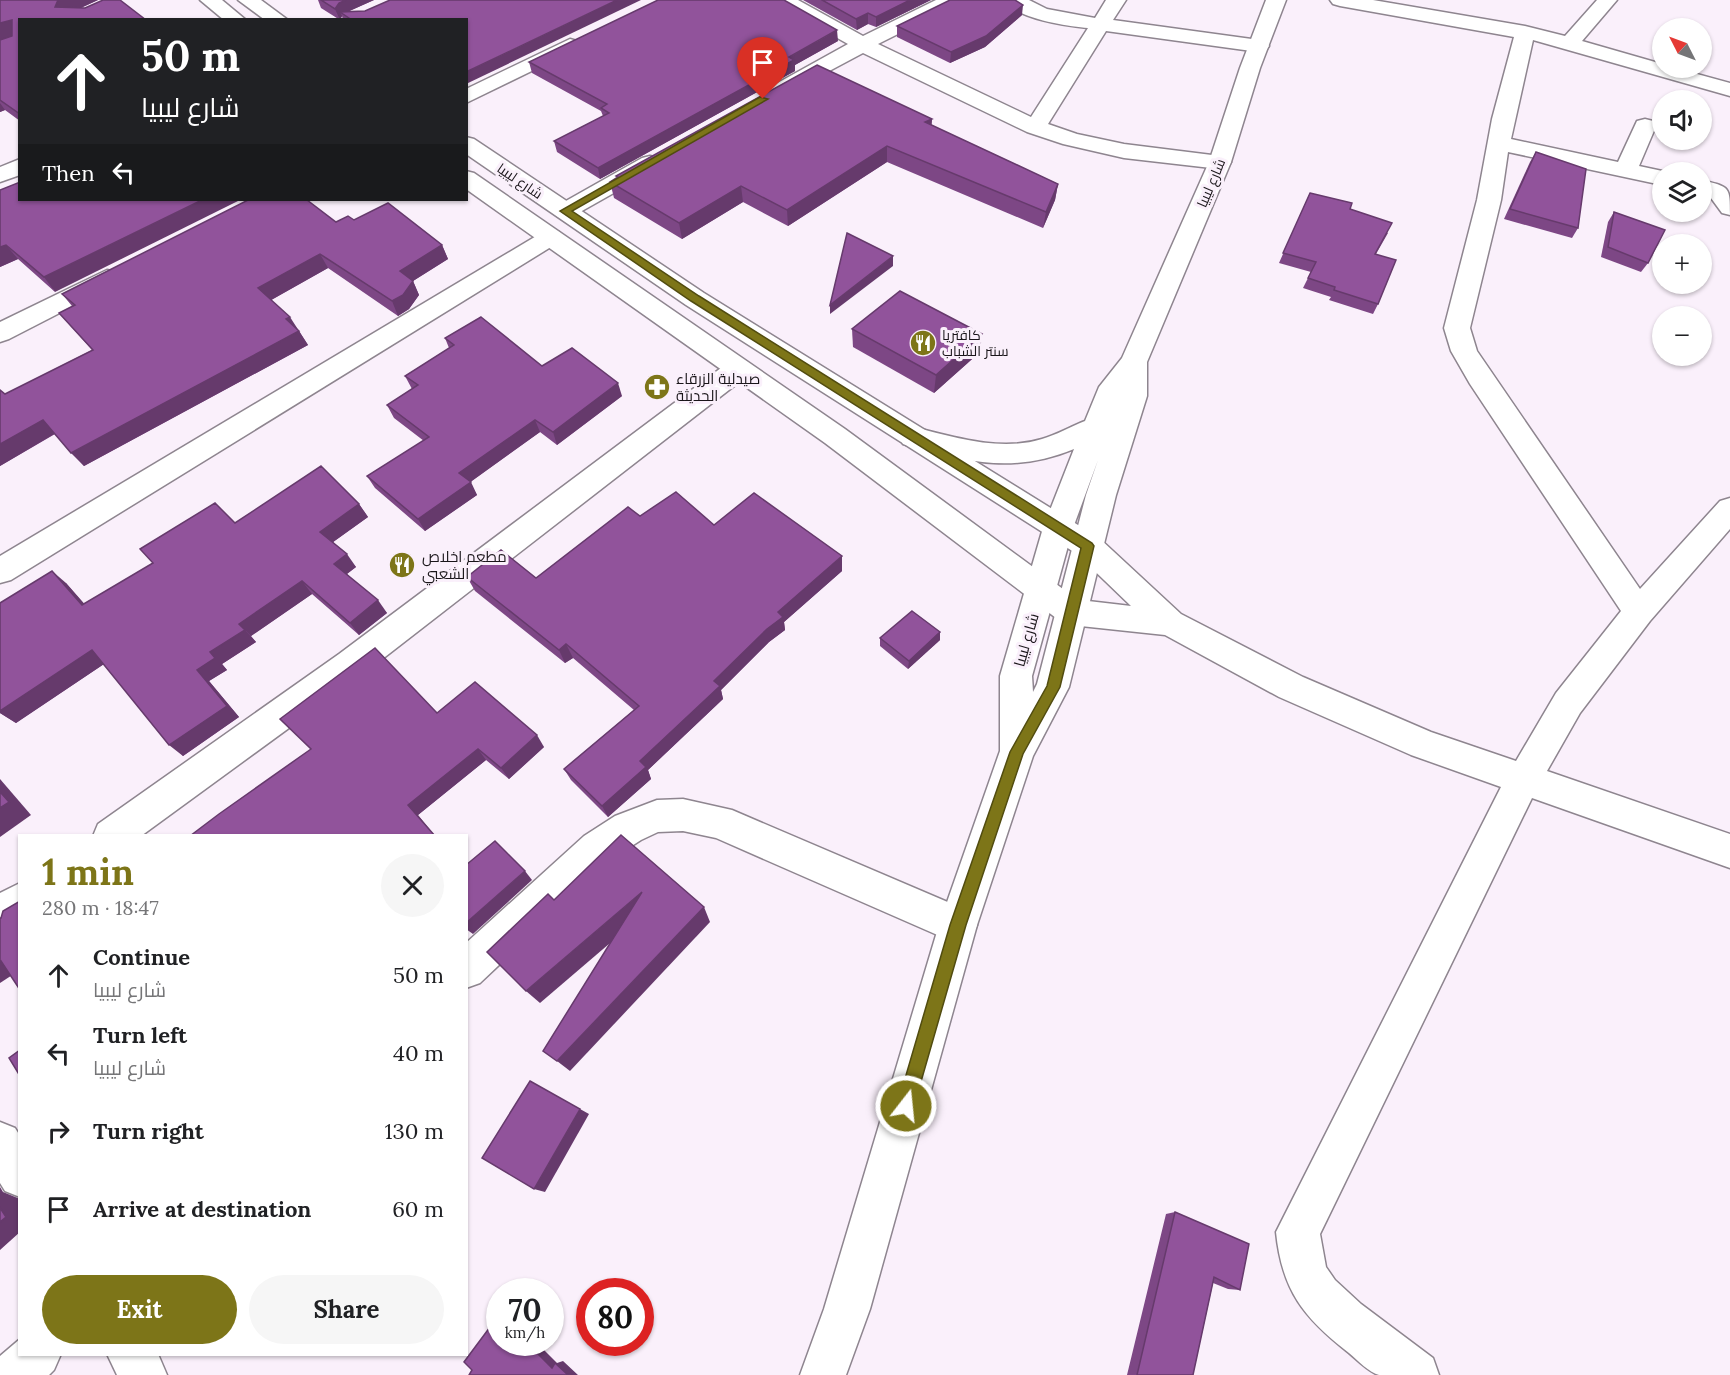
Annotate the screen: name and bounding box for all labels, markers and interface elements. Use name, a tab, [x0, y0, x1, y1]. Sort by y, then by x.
north arrow	[1652, 18, 1712, 78]
map controls	[1652, 18, 1712, 366]
text: 50 m	[141, 29, 240, 83]
pin	[737, 37, 788, 99]
icon: ahead	[42, 42, 120, 120]
icon: arrive	[746, 46, 779, 79]
text: شارع ليبيا	[141, 90, 240, 124]
button: sound	[1652, 90, 1712, 150]
icon: left	[107, 156, 140, 189]
street label: شارع ليبيا	[1193, 156, 1229, 210]
text: Then	[42, 159, 95, 187]
street label: شارع ليبيا	[494, 159, 546, 203]
button: layers	[1652, 162, 1712, 222]
button: +	[1652, 234, 1712, 294]
button: −	[1652, 306, 1712, 366]
place label: كافتريا سنتر الشباب	[942, 326, 1009, 360]
restaurant icon: كافتريا سنتر الشباب	[908, 328, 938, 358]
place label: صيدلية الزرقاء الحديثة	[676, 369, 760, 405]
pharmacy icon: صيدلية الزرقاء الحديثة	[642, 372, 672, 402]
place label: مطعم اخلاص الشعبي	[422, 547, 507, 586]
restaurant icon: مطعم اخلاص الشعبي	[387, 550, 417, 580]
street label: شارع ليبيا	[1009, 611, 1045, 669]
text: 1 min	[42, 849, 134, 895]
button: close	[381, 854, 444, 917]
text: 280 m · 18:47	[42, 895, 159, 920]
text: Continue	[93, 943, 190, 971]
icon: ahead	[42, 959, 75, 992]
text: 50 m	[393, 961, 444, 989]
text: شارع ليبيا	[93, 977, 166, 1002]
text: Turn left	[93, 1021, 187, 1049]
icon: left	[42, 1037, 75, 1070]
text: 40 m	[393, 1039, 444, 1067]
text: شارع ليبيا	[93, 1055, 166, 1080]
position arrow	[874, 1074, 938, 1138]
icon: right	[42, 1115, 75, 1148]
text: Turn right	[93, 1117, 204, 1145]
text: 130 m	[385, 1117, 444, 1145]
icon: arrive	[42, 1193, 75, 1226]
text: Arrive at destination	[93, 1195, 311, 1223]
text: 60 m	[392, 1195, 444, 1223]
button: Exit	[42, 1275, 237, 1344]
button: Share	[249, 1275, 444, 1344]
speed limit sign: 80	[576, 1278, 654, 1356]
text: 70	[508, 1291, 542, 1329]
text: km/h	[505, 1323, 545, 1342]

